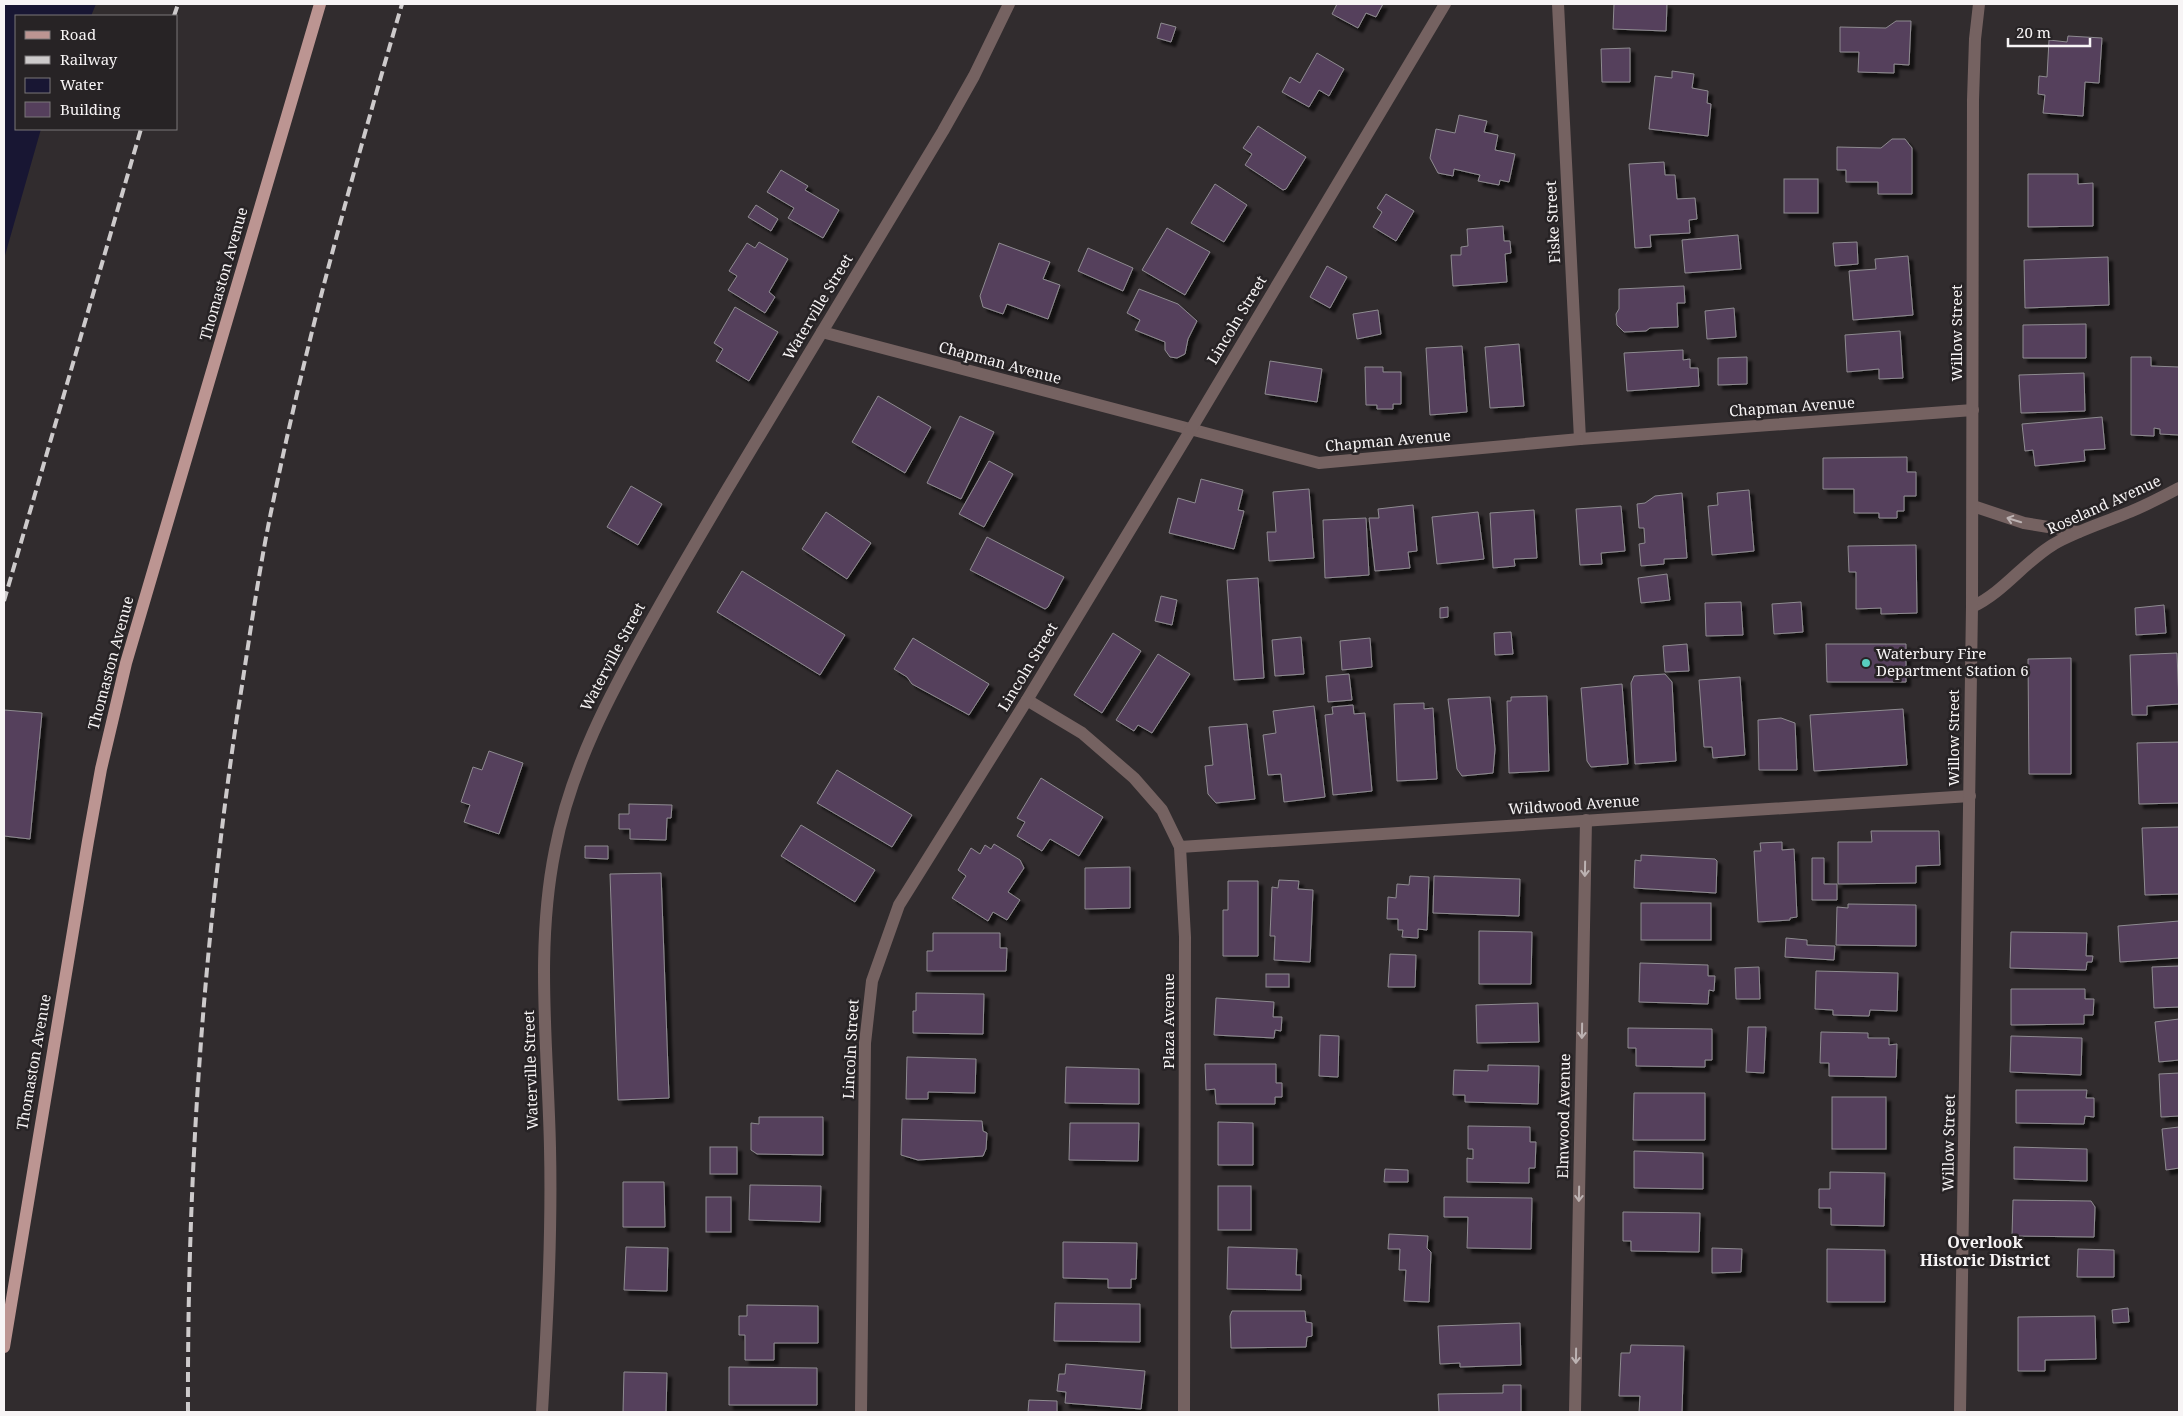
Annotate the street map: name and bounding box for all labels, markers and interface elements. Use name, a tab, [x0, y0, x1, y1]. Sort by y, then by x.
legend	[15, 15, 178, 130]
scale bar	[2008, 15, 2090, 47]
text: 20 m	[2016, 22, 2051, 42]
text: Road	[60, 24, 96, 44]
text: Railway	[60, 49, 118, 69]
text: Water	[60, 74, 103, 94]
text: Building	[60, 99, 121, 119]
street label: Fiske Street	[1540, 180, 1564, 264]
street label: Thomaston Avenue	[194, 205, 252, 343]
street label: Waterville Street	[778, 250, 857, 363]
street label: Lincoln Street	[1202, 272, 1270, 367]
street label: Willow Street	[1946, 284, 1966, 382]
street label: Chapman Avenue	[937, 336, 1064, 388]
street label: Chapman Avenue	[1728, 392, 1856, 420]
street label: Chapman Avenue	[1324, 425, 1452, 455]
street label: Roseland Avenue	[2043, 470, 2164, 538]
one-way arrow	[2006, 514, 2022, 524]
street label: Thomaston Avenue	[83, 594, 138, 732]
street label: Waterville Street	[575, 599, 649, 714]
street label: Lincoln Street	[993, 619, 1061, 714]
place label: Waterbury Fire Department Station 6	[1876, 643, 2029, 680]
marker: Waterbury Fire Department Station 6	[1860, 657, 1872, 669]
street label: Willow Street	[1943, 689, 1963, 787]
street label: Wildwood Avenue	[1508, 789, 1640, 819]
one-way arrow	[1580, 860, 1590, 877]
street label: Plaza Avenue	[1158, 973, 1178, 1069]
street label: Thomaston Avenue	[11, 992, 55, 1131]
street label: Lincoln Street	[837, 999, 863, 1099]
street label: Waterville Street	[518, 1010, 542, 1130]
one-way arrow	[1577, 1023, 1587, 1039]
street label: Elmwood Avenue	[1552, 1053, 1574, 1179]
street label: Willow Street	[1937, 1094, 1959, 1192]
one-way arrow	[1574, 1186, 1584, 1202]
district label: Overlook Historic District	[1920, 1231, 2051, 1271]
one-way arrow	[1571, 1348, 1581, 1364]

